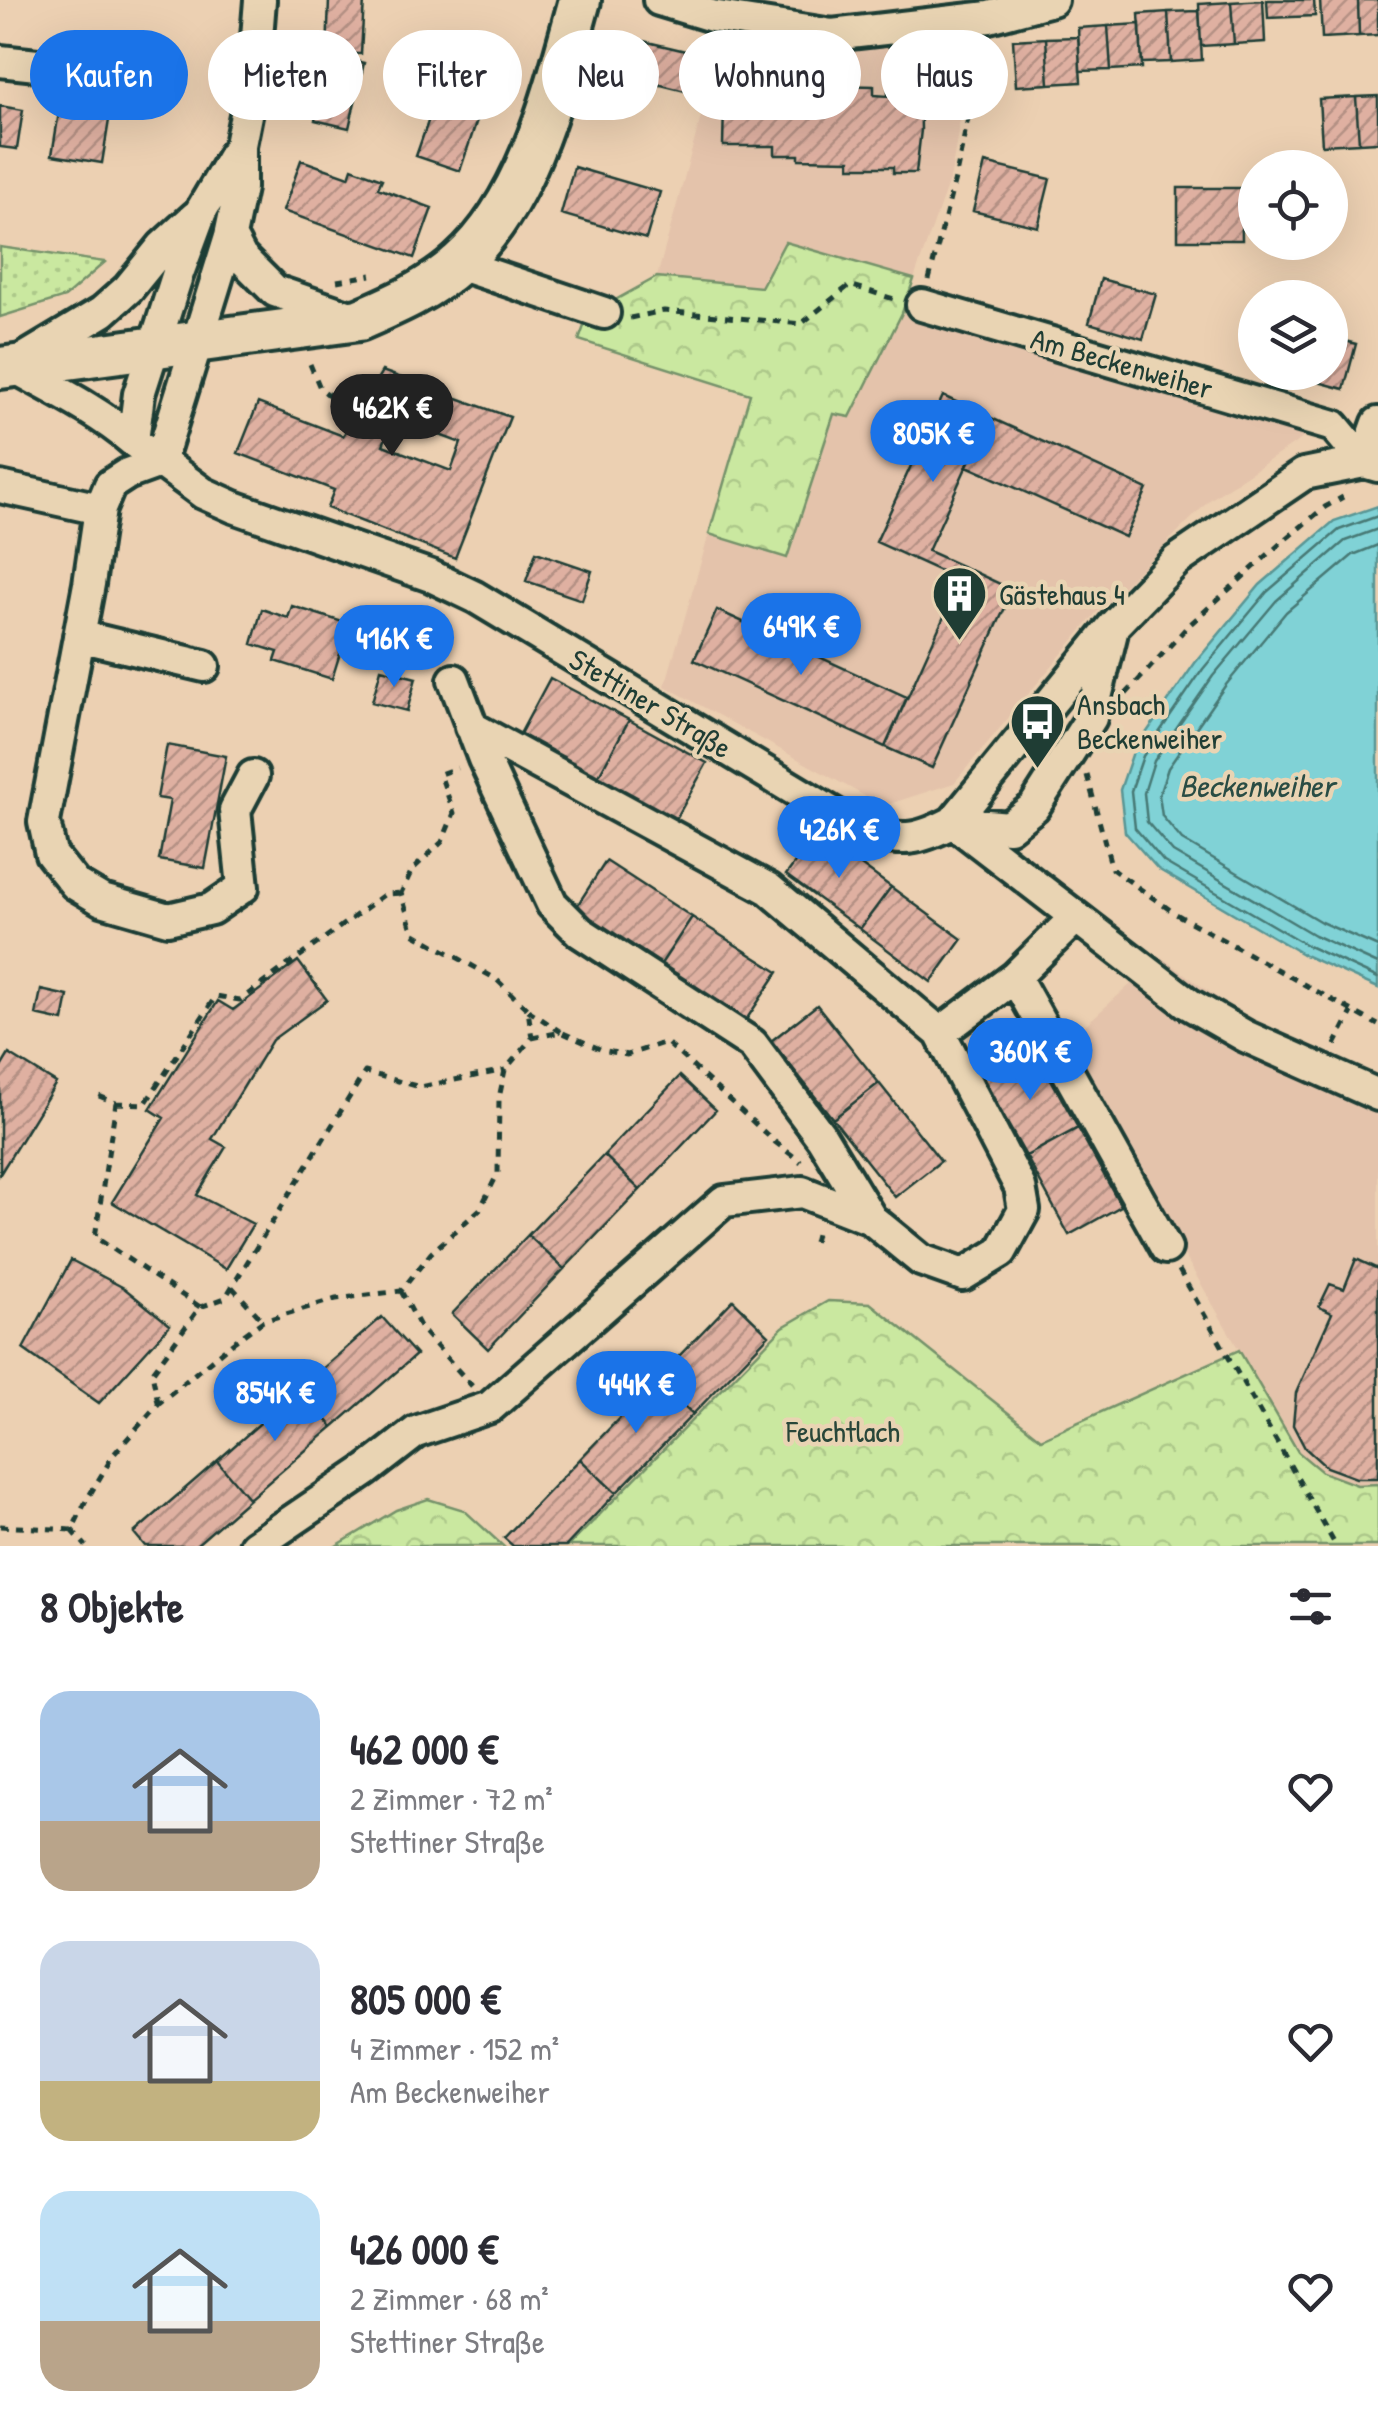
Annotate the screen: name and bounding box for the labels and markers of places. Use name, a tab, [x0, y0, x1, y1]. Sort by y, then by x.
pin: 462K €	[311, 374, 473, 459]
pin: 805K €	[852, 400, 1014, 485]
building icon: Gästehaus 4	[930, 564, 990, 643]
place label: Gästehaus 4	[999, 574, 1125, 614]
pin: 649K €	[720, 593, 882, 678]
pin: 416K €	[313, 605, 475, 690]
place label: Ansbach Beckenweiher	[1077, 684, 1223, 758]
bus stop icon: Ansbach Beckenweiher	[1008, 691, 1068, 770]
pin: 426K €	[758, 796, 920, 881]
pin: 360K €	[949, 1018, 1111, 1103]
pin: 444K €	[555, 1351, 717, 1436]
pin: 854K €	[194, 1359, 356, 1444]

